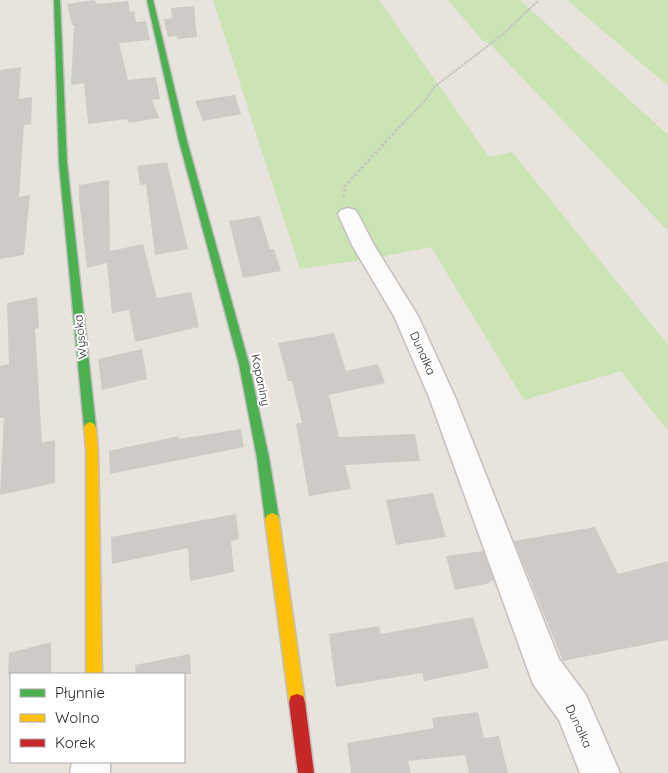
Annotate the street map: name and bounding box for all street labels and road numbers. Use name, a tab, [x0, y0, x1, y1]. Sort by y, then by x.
street label: Wysoka	[70, 314, 90, 360]
street label: Dunalka	[407, 329, 439, 377]
street label: Kopaniny	[248, 353, 274, 407]
street label: Dunalka	[562, 702, 596, 750]

